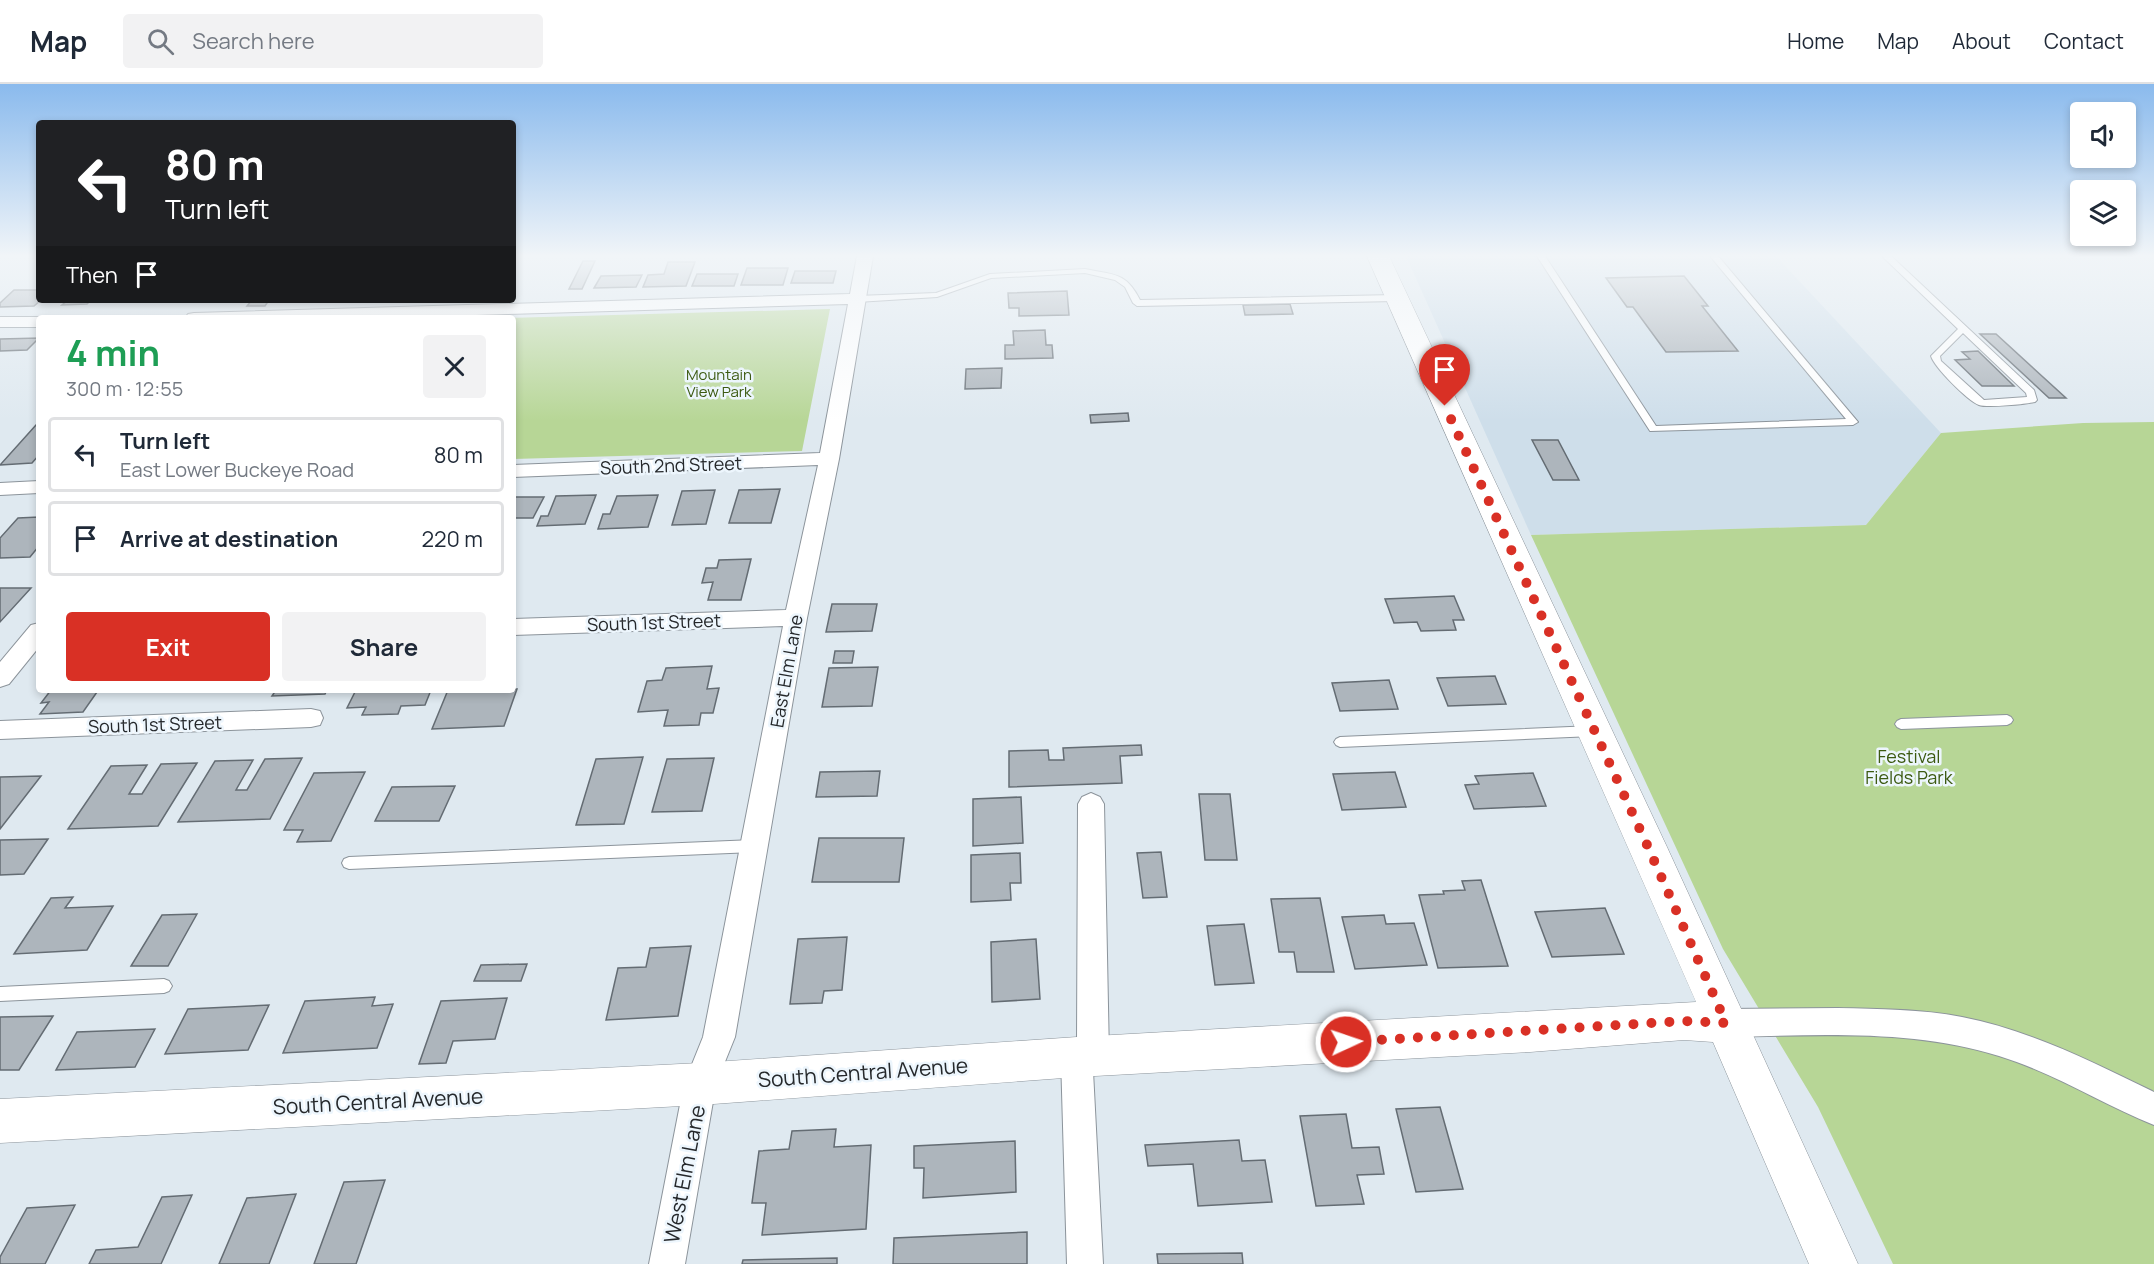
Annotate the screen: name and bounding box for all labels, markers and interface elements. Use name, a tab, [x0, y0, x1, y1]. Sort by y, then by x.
search box	[123, 14, 543, 68]
text: Map	[30, 22, 87, 60]
icon: search	[144, 25, 177, 58]
text: Search here	[192, 26, 315, 56]
text: Home	[1787, 27, 1844, 55]
text: Map	[1877, 27, 1919, 55]
text: About	[1952, 27, 2011, 55]
text: Contact	[2044, 27, 2124, 55]
map controls	[2070, 102, 2136, 246]
button: sound	[2070, 102, 2136, 168]
text: 80 m	[165, 135, 265, 193]
icon: left	[66, 144, 144, 222]
button: layers	[2070, 180, 2136, 246]
text: Turn left	[165, 190, 269, 227]
icon: arrive	[130, 258, 163, 291]
text: Then	[66, 260, 118, 290]
text: 4 min	[66, 328, 160, 377]
button: close	[423, 335, 486, 398]
pin	[1419, 344, 1470, 406]
icon: arrive	[1428, 353, 1461, 386]
park label: Mountain View Park	[686, 364, 752, 402]
text: 300 m · 12:55	[66, 375, 183, 402]
text: Turn left	[120, 426, 210, 456]
icon: left	[69, 438, 102, 471]
text: 80 m	[434, 440, 483, 470]
street label: South 2nd Street	[600, 451, 742, 479]
text: East Lower Buckeye Road	[120, 456, 354, 483]
icon: arrive	[69, 522, 102, 555]
text: Arrive at destination	[120, 524, 338, 554]
text: 220 m	[421, 524, 483, 554]
street label: South 1st Street	[587, 608, 721, 636]
button: Exit	[66, 612, 270, 681]
button: Share	[282, 612, 486, 681]
street label: East Elm Lane	[764, 613, 808, 729]
street label: South 1st Street	[88, 710, 222, 738]
park label: Festival Fields Park	[1865, 744, 1954, 789]
position arrow	[1314, 1010, 1378, 1074]
street label: South Central Avenue	[757, 1051, 969, 1093]
street label: South Central Avenue	[272, 1082, 484, 1120]
street label: West Elm Lane	[657, 1102, 711, 1246]

